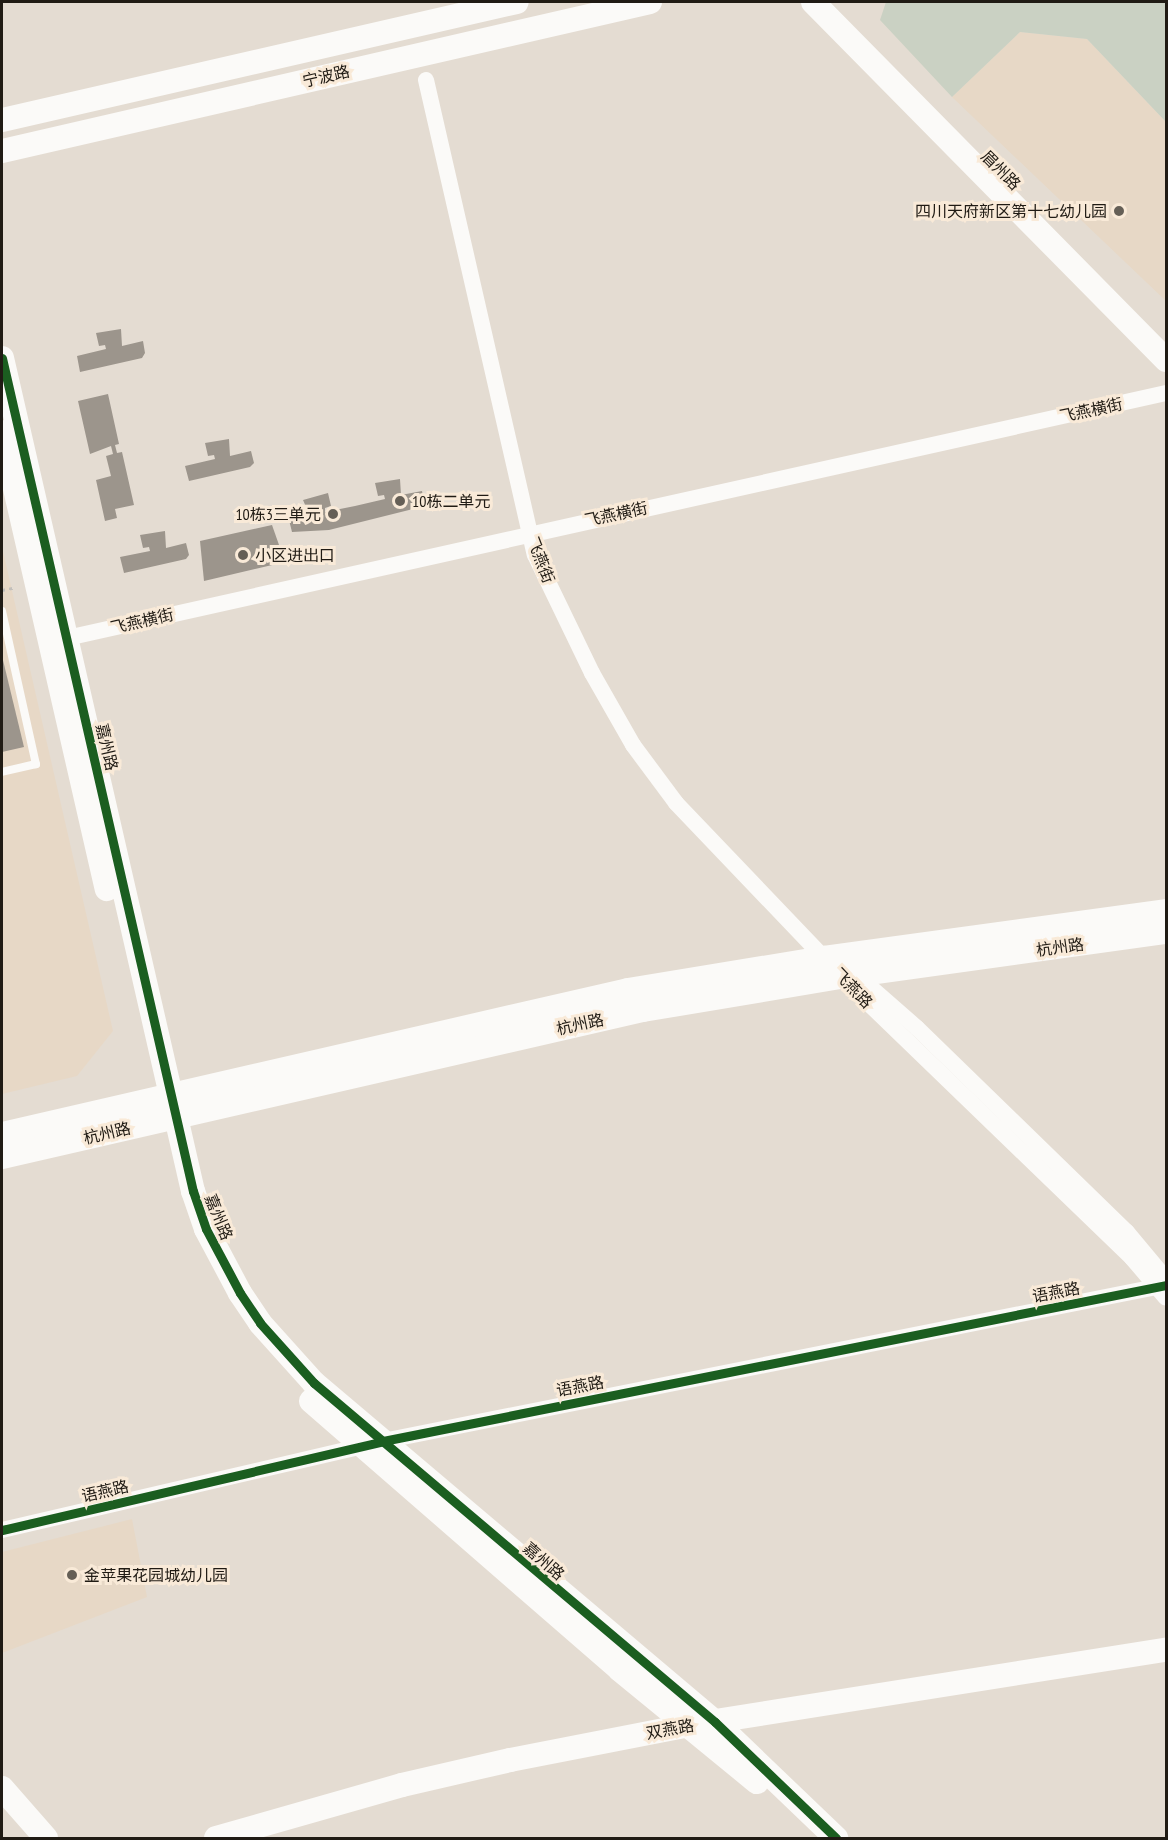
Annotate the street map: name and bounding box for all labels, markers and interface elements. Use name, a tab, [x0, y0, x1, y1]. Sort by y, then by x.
street label: 宁波路	[300, 61, 352, 91]
street label: 眉州路	[977, 146, 1025, 194]
place label: 四川天府新区第十七幼儿园	[915, 201, 1107, 221]
marker: 四川天府新区第十七幼儿园	[1112, 204, 1126, 218]
street label: 飞燕横街	[1058, 394, 1124, 426]
place label: 10栋二单元	[412, 491, 490, 511]
marker: 10栋二单元	[393, 494, 407, 508]
street label: 飞燕横街	[583, 498, 649, 530]
place label: 10栋3三单元	[235, 504, 321, 524]
marker: 10栋3三单元	[326, 507, 340, 521]
street label: 飞燕街	[523, 534, 559, 586]
place label: 小区进出口	[255, 545, 335, 565]
marker: 小区进出口	[236, 548, 250, 562]
street label: 飞燕横街	[109, 604, 175, 638]
street label: 嘉州路	[92, 721, 122, 773]
street label: 杭州路	[1035, 934, 1085, 960]
street label: 飞燕路	[829, 964, 877, 1012]
street label: 杭州路	[555, 1010, 605, 1038]
street label: 杭州路	[81, 1118, 133, 1148]
street label: 嘉州路	[201, 1191, 237, 1243]
street label: 语燕路	[1031, 1278, 1081, 1306]
street label: 语燕路	[555, 1372, 605, 1400]
street label: 语燕路	[79, 1476, 131, 1506]
street label: 嘉州路	[520, 1538, 568, 1584]
place label: 金苹果花园城幼儿园	[84, 1565, 228, 1585]
marker: 金苹果花园城幼儿园	[65, 1568, 79, 1582]
street label: 双燕路	[645, 1715, 695, 1743]

